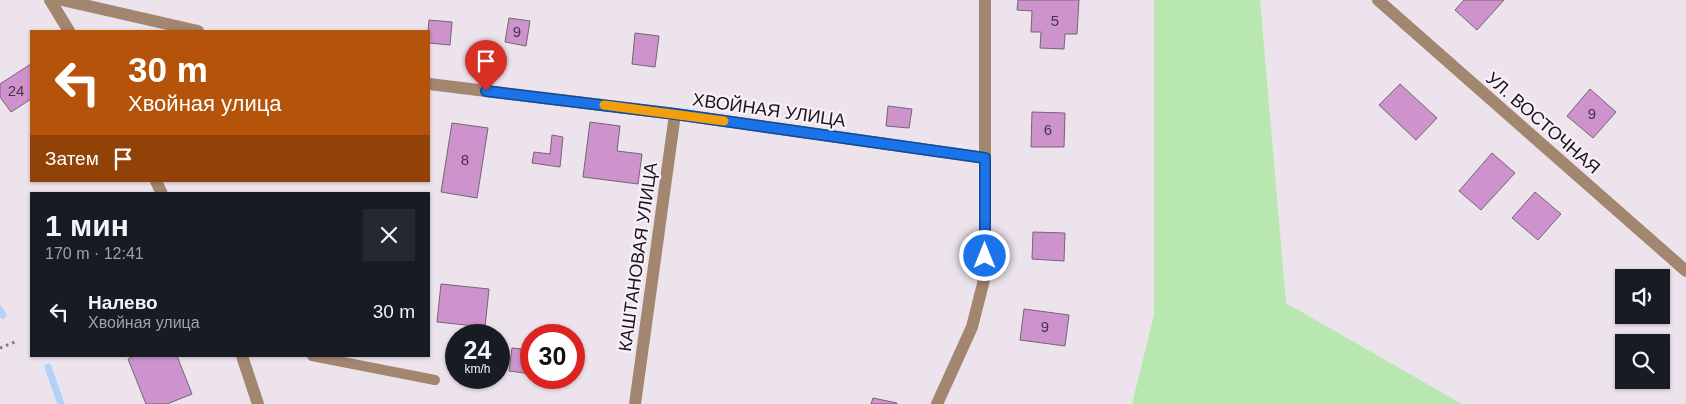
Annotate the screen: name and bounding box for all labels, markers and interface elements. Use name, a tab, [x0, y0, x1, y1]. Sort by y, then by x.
house number: 5	[1051, 12, 1059, 29]
house number: 9	[513, 23, 521, 40]
pin	[465, 40, 507, 91]
icon: arrive	[472, 47, 500, 75]
icon: left	[45, 50, 110, 115]
text: 30 m	[128, 50, 208, 89]
street label: УЛ. ВОСТОЧНАЯ	[1482, 68, 1604, 178]
house number: 24	[8, 82, 24, 99]
street label: ХВОЙНАЯ УЛИЦА	[691, 88, 847, 131]
text: Хвойная улица	[128, 91, 282, 116]
house number: 9	[1588, 105, 1596, 122]
house number: 6	[1044, 121, 1052, 138]
icon: arrive	[109, 145, 137, 173]
text: Затем	[45, 148, 99, 169]
house number: 8	[461, 151, 469, 168]
street label: КАШТАНОВАЯ УЛИЦА	[615, 161, 661, 353]
text: 1 мин	[45, 209, 129, 242]
button: close	[363, 209, 415, 261]
position arrow	[958, 229, 1010, 281]
text: 170 m · 12:41	[45, 245, 144, 262]
map controls	[1615, 269, 1670, 389]
button: sound	[1615, 269, 1670, 324]
text: Налево	[88, 292, 158, 313]
icon: left	[45, 298, 73, 326]
text: 30 m	[373, 301, 415, 322]
text: Хвойная улица	[88, 314, 200, 331]
house number: 9	[1041, 318, 1049, 335]
speed limit sign: 30	[520, 324, 585, 389]
button: search	[1615, 334, 1670, 389]
text: 24	[464, 336, 491, 364]
text: km/h	[464, 362, 491, 376]

